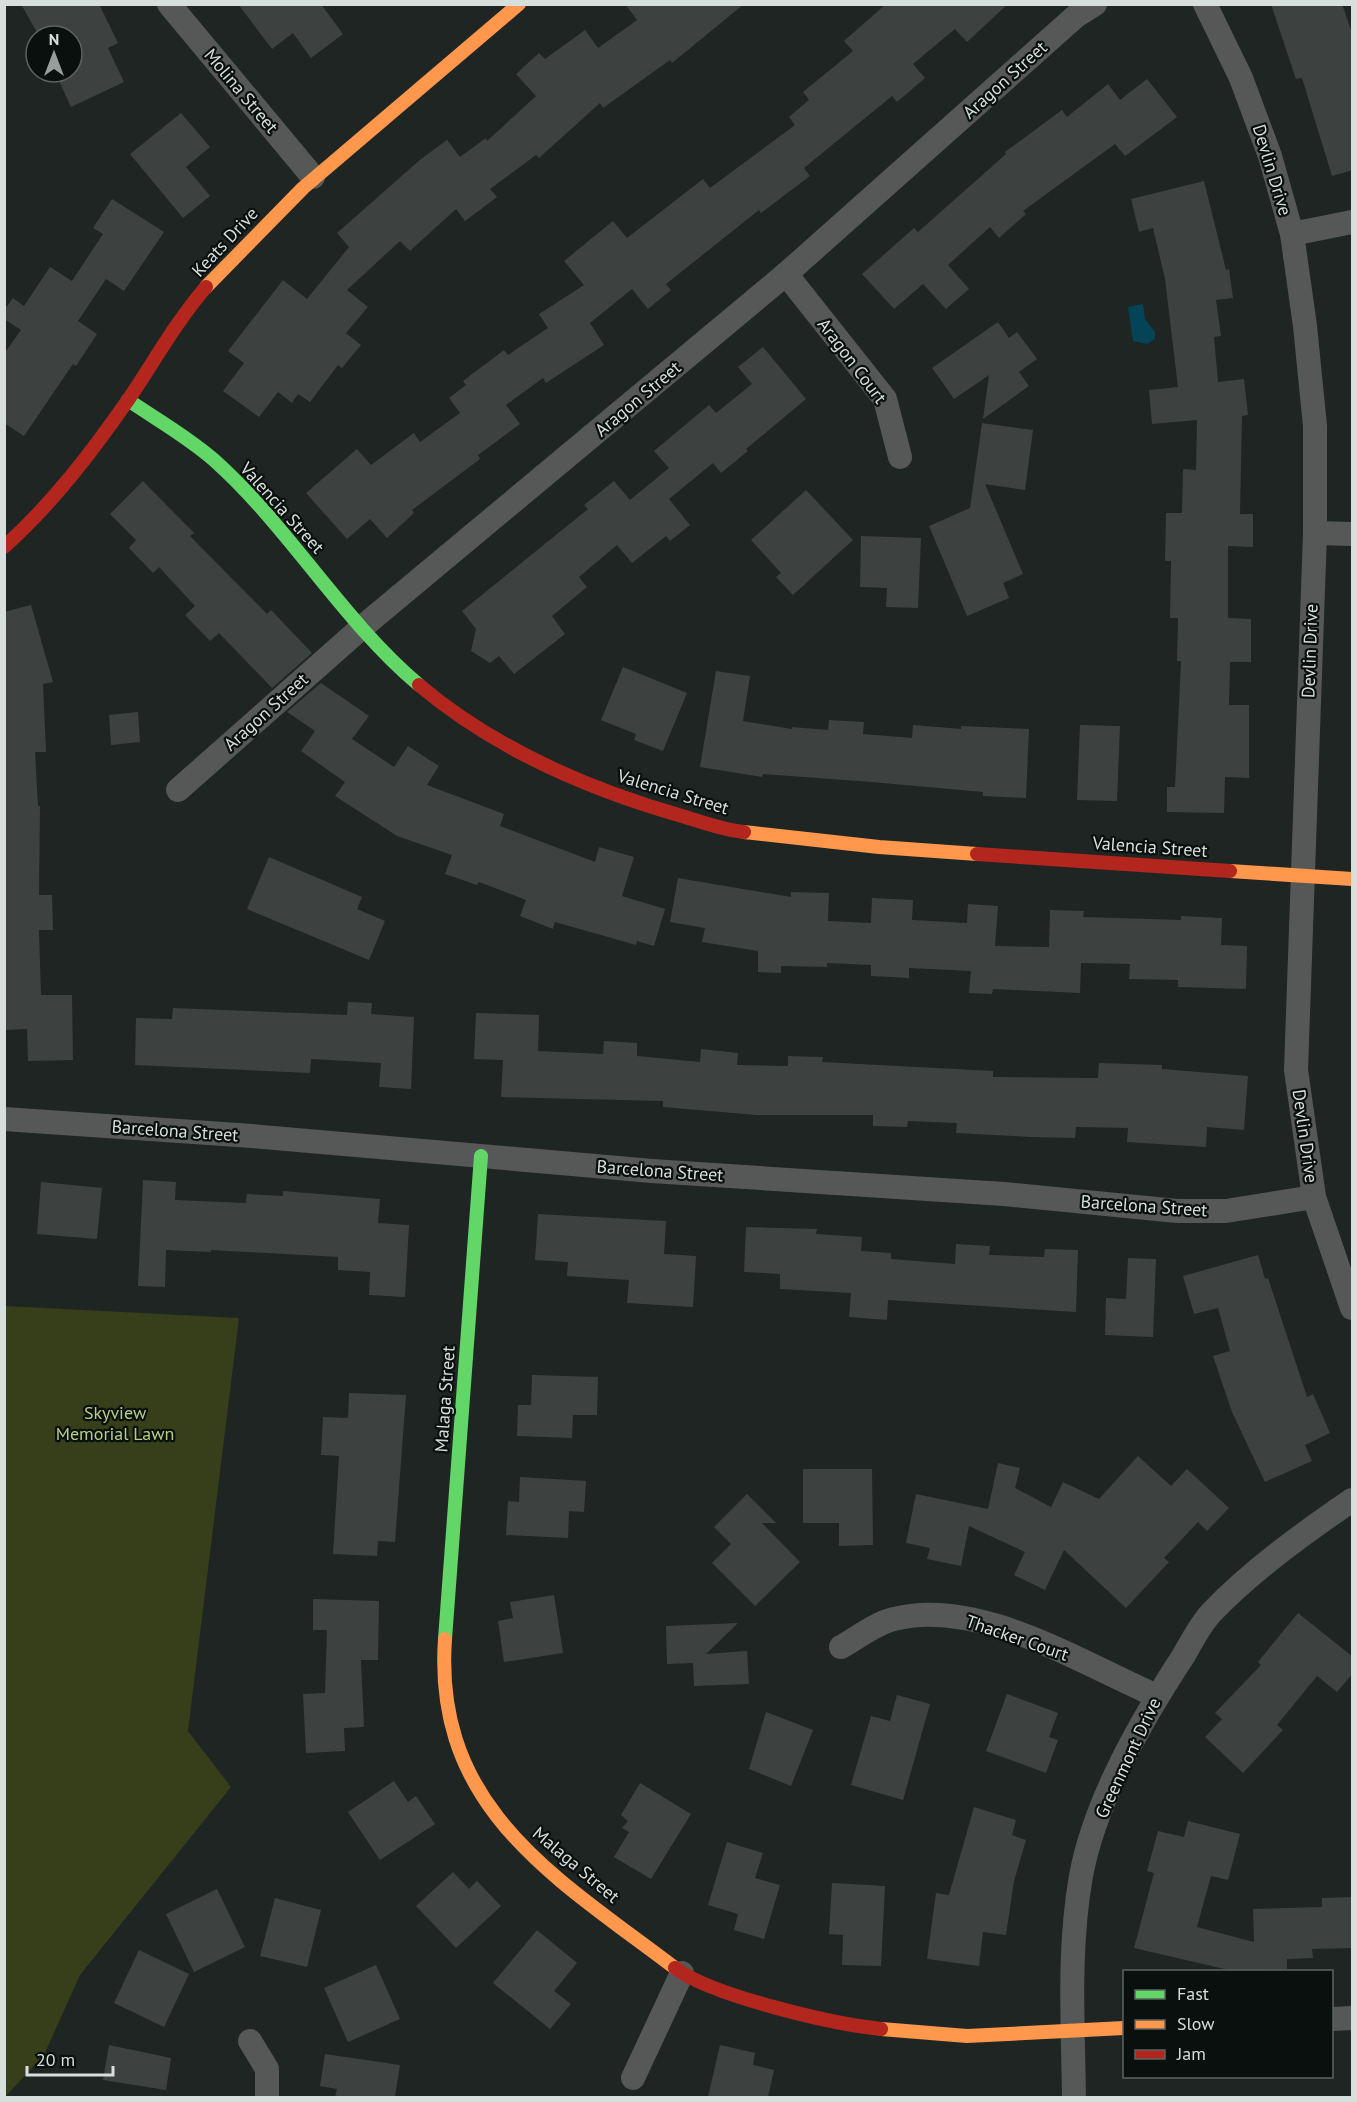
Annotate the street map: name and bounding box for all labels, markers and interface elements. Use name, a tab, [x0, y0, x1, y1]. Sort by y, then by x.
north arrow	[24, 24, 84, 84]
text: N	[49, 29, 59, 49]
street label: Aragon Street	[958, 36, 1052, 123]
street label: Molina Street	[199, 44, 283, 138]
street label: Devlin Drive	[1248, 121, 1297, 218]
street label: Keats Drive	[187, 202, 263, 281]
street label: Aragon Court	[813, 313, 892, 408]
street label: Aragon Street	[590, 356, 685, 441]
street label: Valencia Street	[235, 456, 329, 558]
street label: Devlin Drive	[1296, 603, 1323, 698]
street label: Aragon Street	[219, 668, 313, 755]
street label: Valencia Street	[614, 763, 732, 819]
street label: Valencia Street	[1091, 831, 1208, 862]
street label: Devlin Drive	[1288, 1088, 1323, 1184]
street label: Barcelona Street	[111, 1115, 239, 1146]
street label: Barcelona Street	[596, 1155, 724, 1186]
street label: Barcelona Street	[1080, 1190, 1208, 1221]
street label: Malaga Street	[429, 1345, 460, 1453]
park label: Skyview Memorial Lawn	[56, 1401, 174, 1445]
street label: Thacker Court	[963, 1609, 1072, 1666]
street label: Greenmont Drive	[1090, 1694, 1166, 1822]
street label: Malaga Street	[528, 1822, 625, 1908]
legend	[1123, 1970, 1333, 2078]
text: Fast	[1177, 1982, 1209, 2005]
text: Slow	[1177, 2012, 1215, 2035]
scale bar	[27, 2039, 112, 2077]
text: Jam	[1176, 2042, 1206, 2065]
text: 20 m	[36, 2048, 75, 2071]

